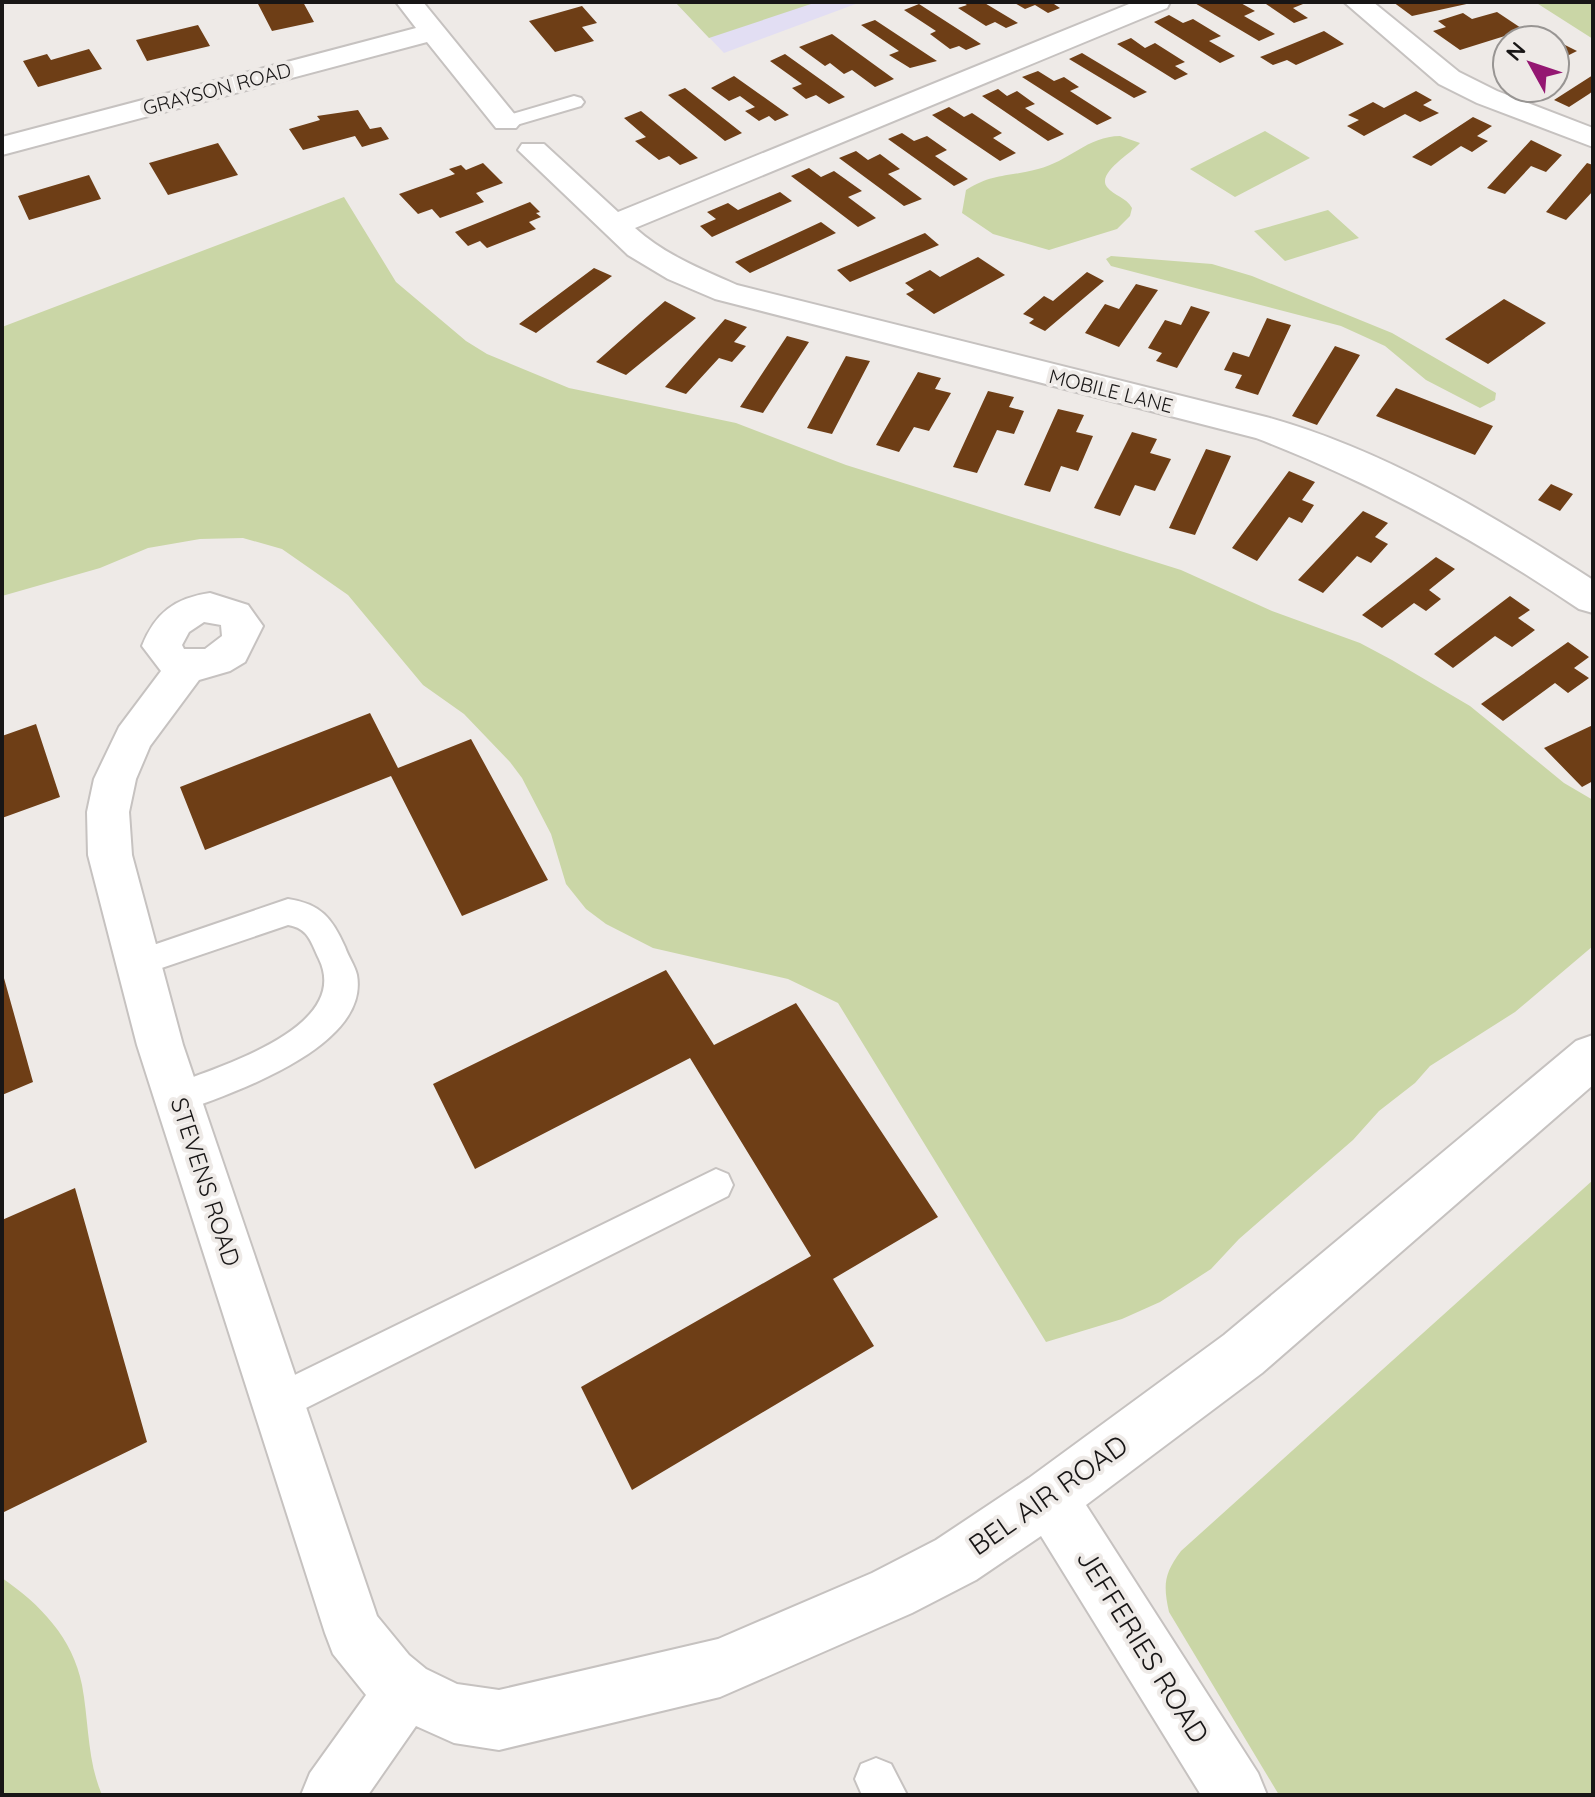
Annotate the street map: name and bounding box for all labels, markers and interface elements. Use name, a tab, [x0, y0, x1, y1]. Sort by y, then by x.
north arrow	[1491, 24, 1571, 104]
text: N	[1500, 36, 1532, 66]
street label: GRAYSON ROAD	[140, 57, 294, 120]
street label: MOBILE LANE	[1047, 363, 1176, 418]
street label: STEVENS ROAD	[165, 1094, 247, 1270]
street label: BEL AIR ROAD	[961, 1427, 1134, 1562]
street label: JEFFERIES ROAD	[1070, 1542, 1217, 1749]

